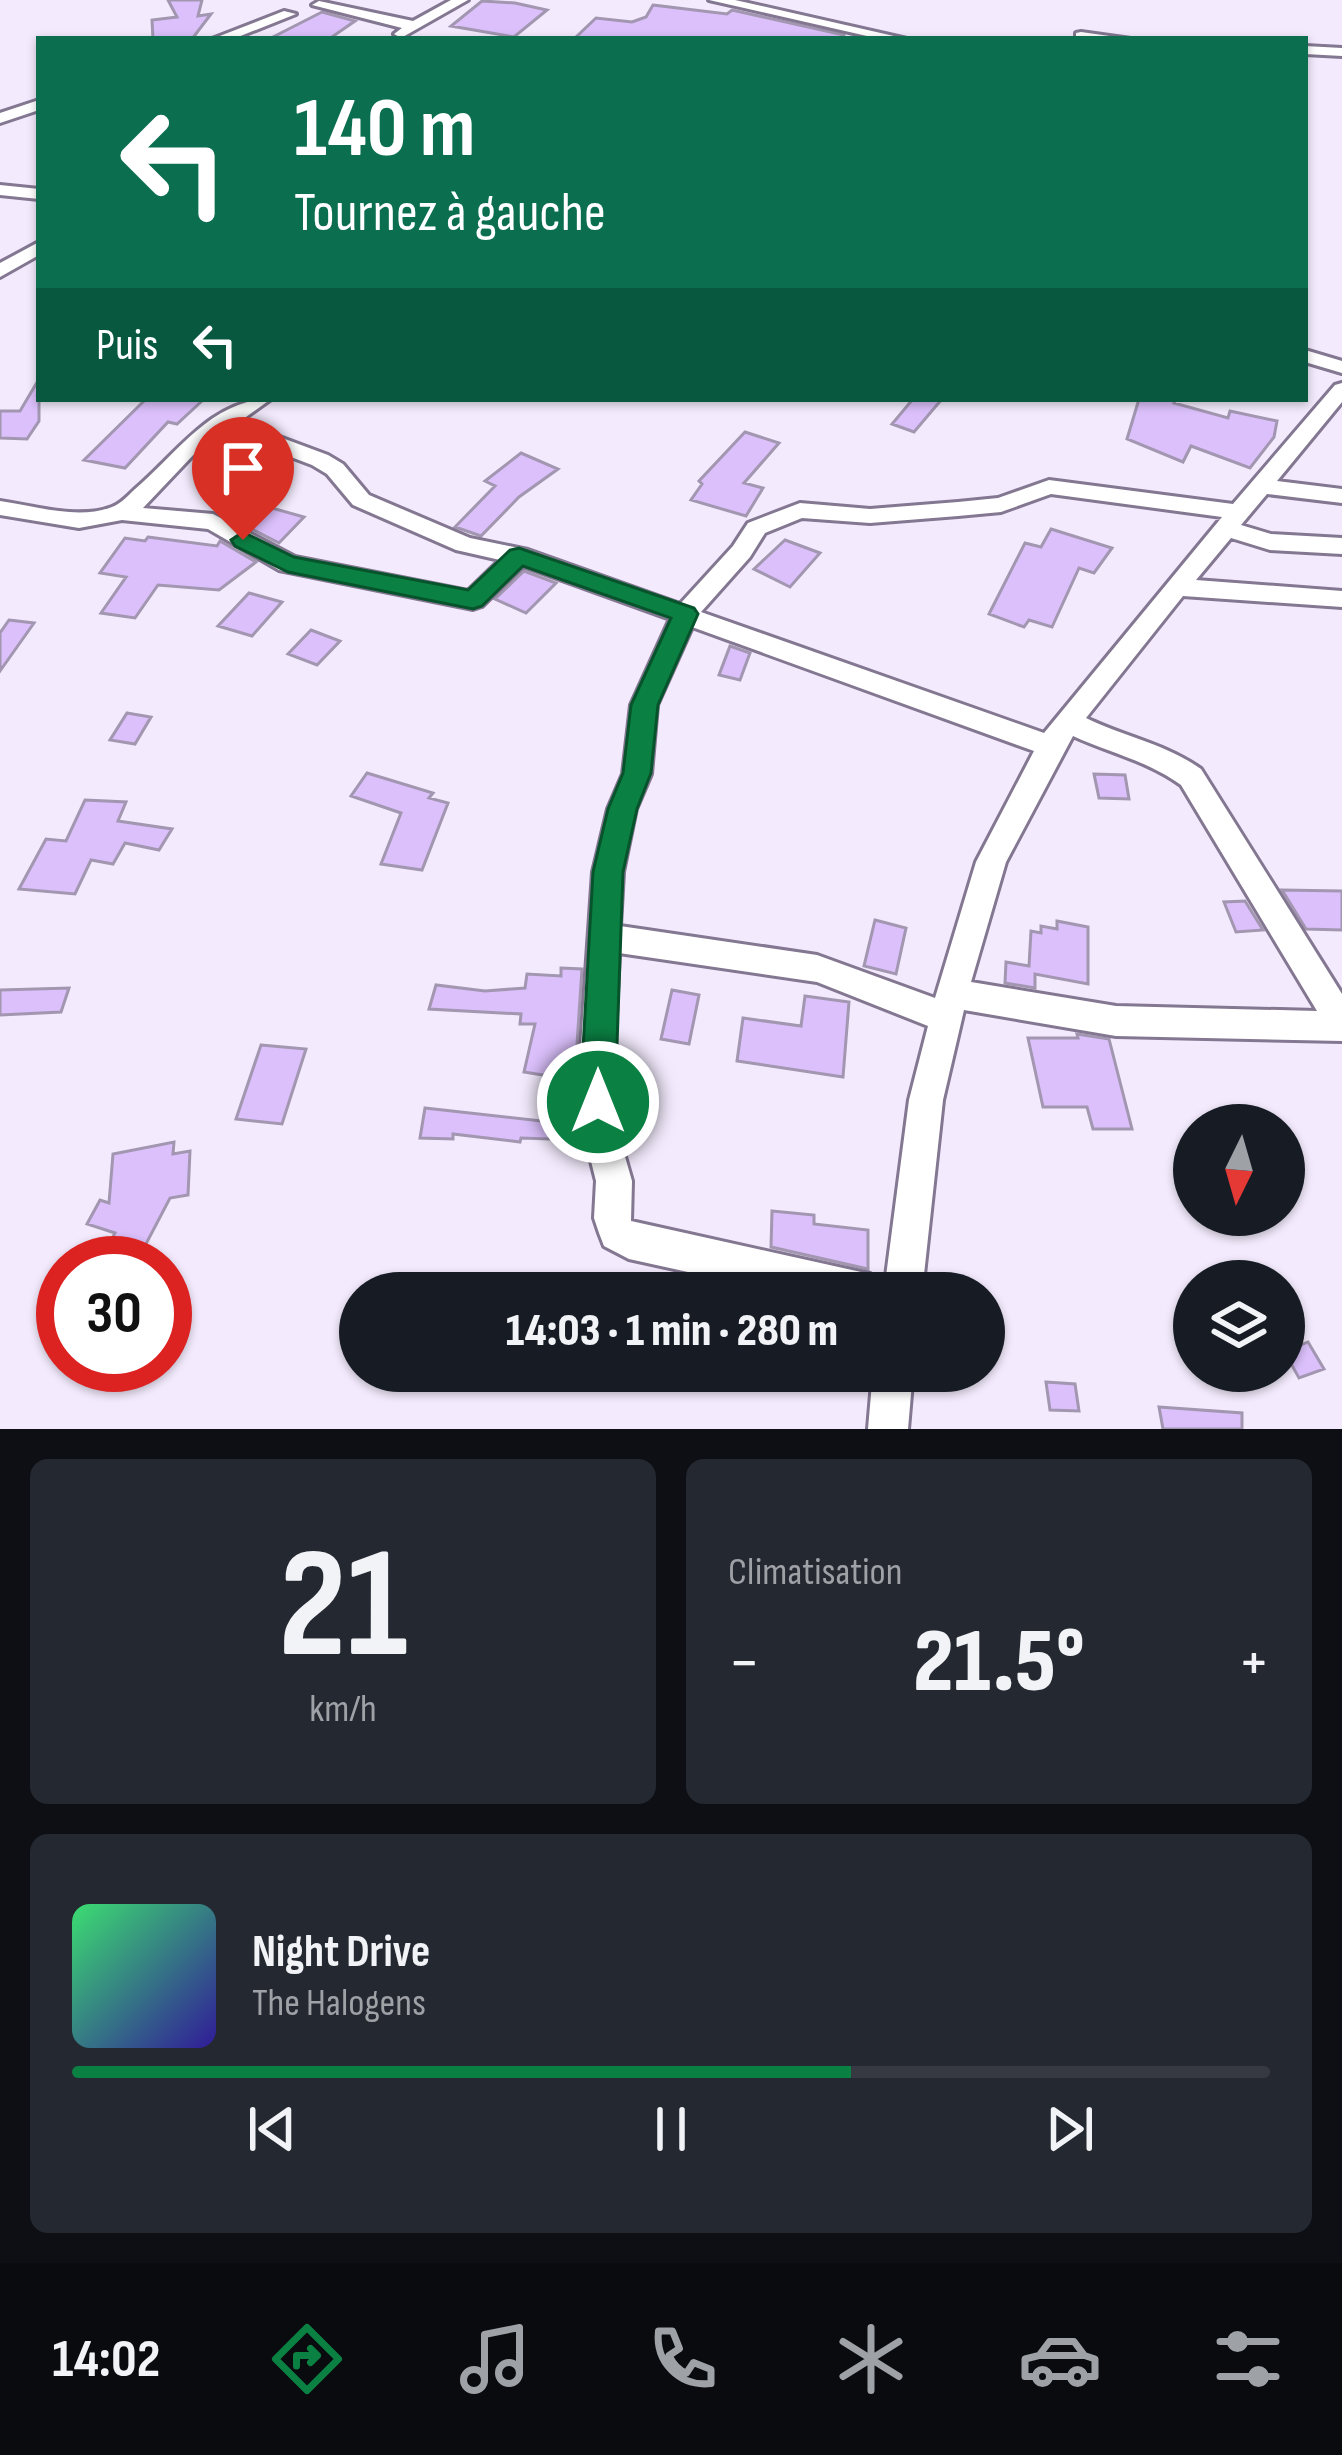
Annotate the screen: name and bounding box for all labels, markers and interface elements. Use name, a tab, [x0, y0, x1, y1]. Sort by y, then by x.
text: 140 m	[294, 79, 475, 180]
icon: left	[96, 84, 252, 240]
text: Tournez à gauche	[294, 181, 606, 246]
icon: left	[182, 312, 248, 378]
text: Puis	[96, 318, 158, 373]
pin	[192, 417, 294, 540]
icon: arrive	[210, 435, 276, 501]
position arrow	[535, 1039, 661, 1165]
north arrow	[1173, 1104, 1305, 1236]
map controls	[1173, 1104, 1305, 1392]
speed limit sign: 30	[36, 1236, 192, 1392]
button: layers	[1173, 1260, 1305, 1392]
text: 14:03 · 1 min · 280 m	[506, 1304, 838, 1359]
text: 21	[278, 1514, 408, 1701]
text: Climatisation	[728, 1549, 902, 1596]
text: 21.5°	[913, 1609, 1085, 1717]
text: −	[728, 1624, 760, 1703]
text: +	[1238, 1624, 1270, 1703]
text: km/h	[309, 1686, 377, 1733]
text: Night Drive	[252, 1925, 430, 1980]
text: The Halogens	[252, 1980, 426, 2027]
icon: previous	[239, 2096, 305, 2162]
icon: pause	[638, 2096, 704, 2162]
icon: next	[1037, 2096, 1103, 2162]
icon: directions	[265, 2317, 349, 2401]
icon: music	[453, 2317, 537, 2401]
icon: phone	[641, 2317, 725, 2401]
icon: climate	[829, 2317, 913, 2401]
icon: car	[1018, 2317, 1102, 2401]
icon: filters	[1206, 2317, 1290, 2401]
text: 14:02	[52, 2327, 160, 2392]

